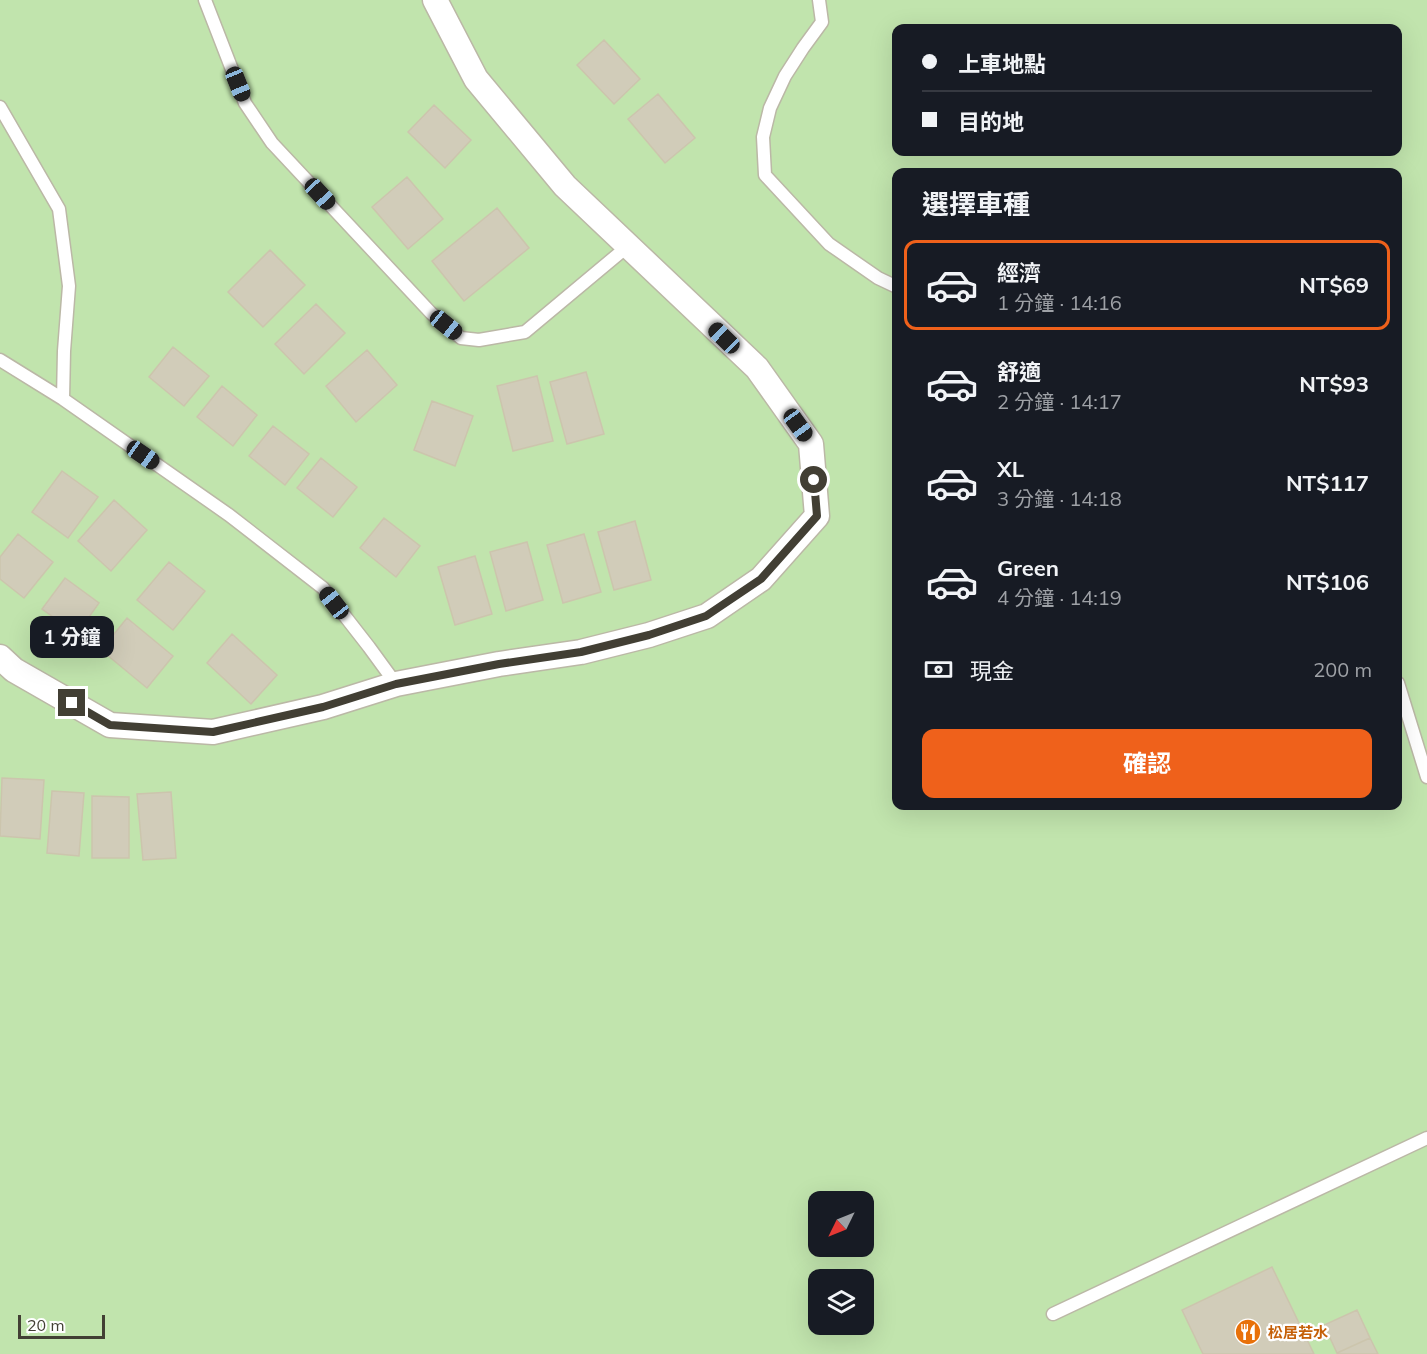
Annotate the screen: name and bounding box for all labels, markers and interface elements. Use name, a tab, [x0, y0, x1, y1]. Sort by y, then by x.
text: 上車地點	[958, 50, 1046, 78]
car	[223, 64, 253, 104]
text: 目的地	[958, 108, 1024, 136]
car	[301, 175, 339, 213]
text: 選擇車種	[922, 187, 1030, 221]
icon: car	[925, 258, 979, 312]
text: 經濟	[997, 259, 1041, 287]
text: NT$69	[1299, 271, 1369, 299]
text: 1 分鐘 · 14:16	[997, 290, 1122, 315]
car	[426, 307, 466, 343]
car	[705, 319, 743, 357]
icon: car	[925, 357, 979, 411]
text: 舒適	[997, 358, 1041, 386]
text: NT$93	[1299, 370, 1369, 398]
text: 2 分鐘 · 14:17	[997, 389, 1122, 414]
car	[780, 405, 816, 445]
car	[123, 437, 163, 473]
text: XL	[997, 455, 1024, 483]
icon: car	[925, 456, 979, 510]
route start	[800, 466, 827, 493]
text: NT$117	[1286, 469, 1369, 497]
text: 3 分鐘 · 14:18	[997, 486, 1122, 511]
text: Green	[997, 554, 1059, 582]
icon: car	[925, 555, 979, 609]
text: NT$106	[1286, 568, 1369, 596]
car	[316, 583, 352, 623]
text: 4 分鐘 · 14:19	[997, 585, 1122, 610]
callout: 1 分鐘	[30, 616, 114, 658]
text: 1 分鐘	[43, 624, 101, 649]
icon: cash	[922, 653, 955, 686]
text: 現金	[970, 657, 1014, 685]
text: 200 m	[1313, 657, 1372, 682]
route end	[58, 689, 85, 716]
button: 確認	[922, 729, 1372, 798]
north arrow	[808, 1191, 874, 1257]
map controls	[808, 1191, 874, 1335]
button: layers	[808, 1269, 874, 1335]
scale bar	[18, 1312, 105, 1340]
text: 20 m	[27, 1315, 64, 1335]
restaurant icon: 松居若水	[1233, 1317, 1263, 1347]
place label: 松居若水	[1268, 1323, 1328, 1342]

